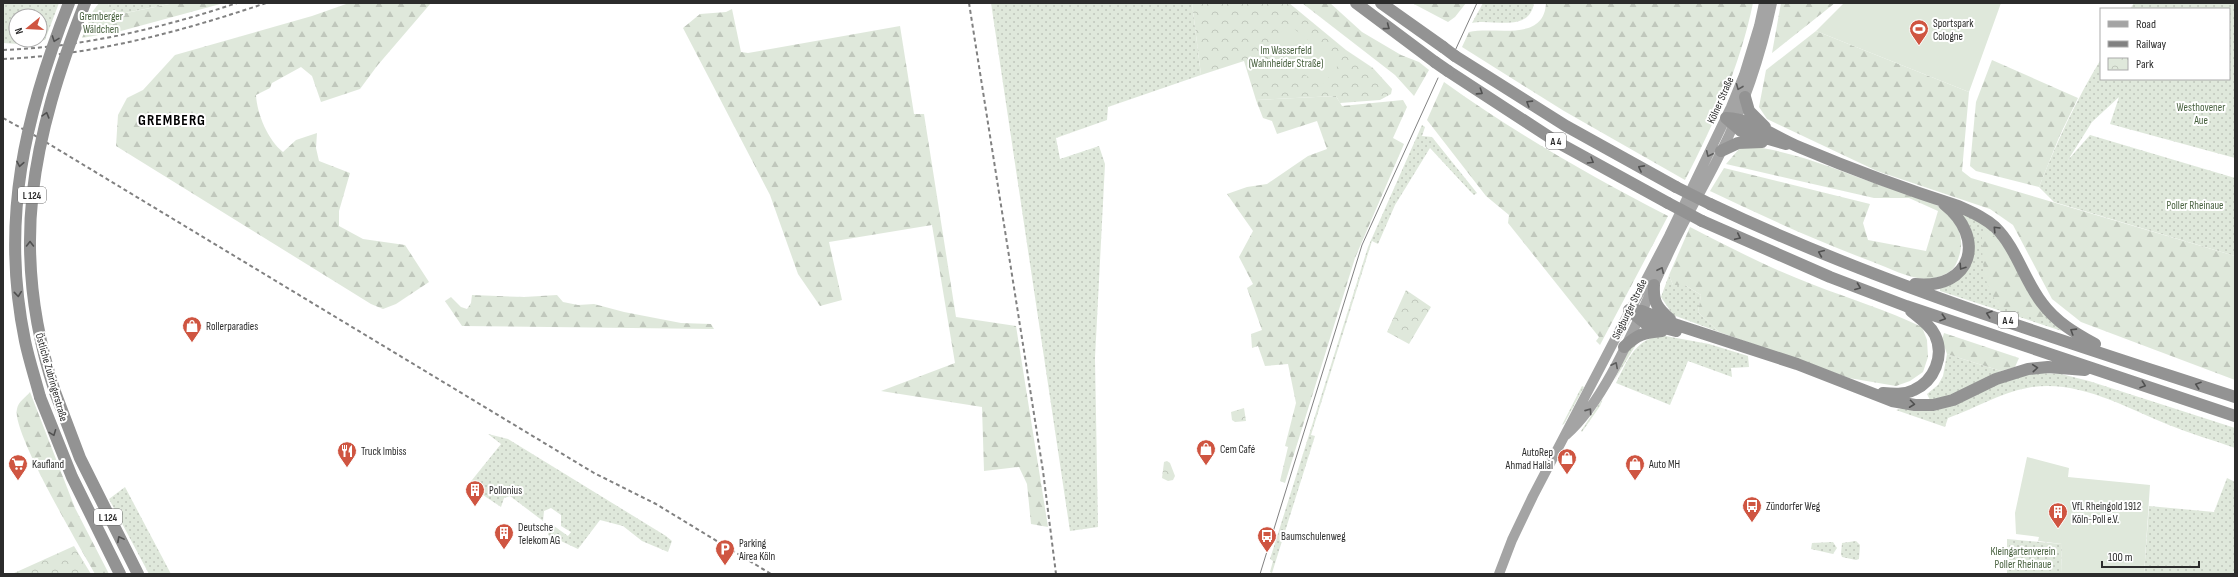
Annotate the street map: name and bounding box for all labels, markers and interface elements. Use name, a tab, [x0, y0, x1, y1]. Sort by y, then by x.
north arrow	[8, 8, 48, 48]
legend	[2100, 8, 2230, 80]
park label: Gremberger Wäldchen	[79, 10, 123, 36]
place label: Sportspark Cologne	[1933, 17, 1974, 43]
text: Road	[2136, 17, 2156, 32]
sports icon: Sportspark Cologne	[1908, 18, 1930, 46]
one-way arrow	[1383, 22, 1390, 29]
text: N	[12, 26, 26, 36]
one-way arrow	[52, 36, 60, 43]
text: Railway	[2136, 37, 2167, 52]
park label: Im Wasserfeld (Wahnheider Straße)	[1249, 44, 1323, 70]
text: Park	[2136, 57, 2154, 72]
street label: Kölner Straße	[1704, 75, 1737, 126]
one-way arrow	[1736, 83, 1744, 91]
one-way arrow	[1476, 88, 1483, 95]
one-way arrow	[1526, 100, 1533, 108]
park label: Westhovener Aue	[2177, 101, 2225, 127]
district label: GREMBERG	[138, 111, 206, 130]
one-way arrow	[41, 112, 50, 119]
road number: A 4	[1546, 133, 1566, 149]
one-way arrow	[1706, 149, 1714, 157]
one-way arrow	[1587, 157, 1594, 164]
one-way arrow	[17, 161, 25, 168]
one-way arrow	[1638, 166, 1645, 173]
road number: L 124	[18, 187, 46, 203]
park label: Poller Rheinaue	[2167, 199, 2223, 212]
one-way arrow	[1993, 226, 2000, 234]
one-way arrow	[1733, 232, 1741, 240]
one-way arrow	[26, 241, 34, 247]
one-way arrow	[1818, 250, 1825, 258]
one-way arrow	[1960, 262, 1967, 269]
one-way arrow	[1656, 267, 1664, 274]
street label: Siegburger Straße	[1609, 277, 1650, 342]
one-way arrow	[1854, 283, 1861, 291]
one-way arrow	[13, 291, 22, 297]
one-way arrow	[1986, 310, 1993, 319]
road number: A 4	[1998, 312, 2018, 328]
one-way arrow	[1939, 313, 1946, 322]
shop icon: Rollerparadies	[181, 315, 203, 343]
place label: Rollerparadies	[206, 320, 258, 333]
one-way arrow	[2070, 328, 2077, 336]
street label: Östliche Zubringerstraße	[33, 332, 70, 423]
one-way arrow	[1610, 361, 1618, 369]
one-way arrow	[2032, 364, 2038, 373]
one-way arrow	[2139, 380, 2146, 388]
one-way arrow	[2195, 381, 2202, 389]
one-way arrow	[1909, 400, 1915, 409]
one-way arrow	[1584, 408, 1591, 415]
one-way arrow	[49, 430, 57, 437]
shop icon: Cem Café	[1195, 438, 1217, 466]
restaurant icon: Truck Imbiss	[336, 440, 358, 468]
place label: Cem Café	[1220, 443, 1255, 456]
place label: Truck Imbiss	[361, 445, 406, 458]
place label: AutoRep Ahmad Hallal	[1505, 446, 1553, 472]
shop icon: AutoRep Ahmad Hallal	[1556, 447, 1578, 475]
supermarket icon: Kaufland	[7, 453, 29, 481]
shop icon: Auto MH	[1624, 453, 1646, 481]
place label: Kaufland	[32, 458, 64, 471]
place label: Auto MH	[1648, 458, 1680, 471]
building icon: Pollonius	[464, 479, 486, 507]
place label: Pollonius	[489, 484, 522, 497]
bus stop icon: Zündorfer Weg	[1741, 495, 1763, 523]
place label: Zündorfer Weg	[1766, 500, 1821, 513]
place label: VfL Rheingold 1912 Köln-Poll e.V.	[2072, 500, 2142, 526]
building icon: VfL Rheingold 1912 Köln-Poll e.V.	[2047, 501, 2069, 529]
road number: L 124	[94, 509, 122, 525]
place label: Deutsche Telekom AG	[518, 521, 560, 547]
building icon: Deutsche Telekom AG	[493, 522, 515, 550]
bus stop icon: Baumschulenweg	[1256, 525, 1278, 553]
place label: Baumschulenweg	[1281, 530, 1346, 543]
one-way arrow	[117, 536, 125, 544]
place label: Parking Airea Köln	[738, 537, 776, 563]
parking icon: Parking Airea Köln	[714, 538, 736, 566]
scale bar	[2102, 543, 2199, 569]
park label: Kleingartenverein Poller Rheinaue	[1990, 545, 2056, 571]
text: 100 m	[2108, 550, 2133, 565]

